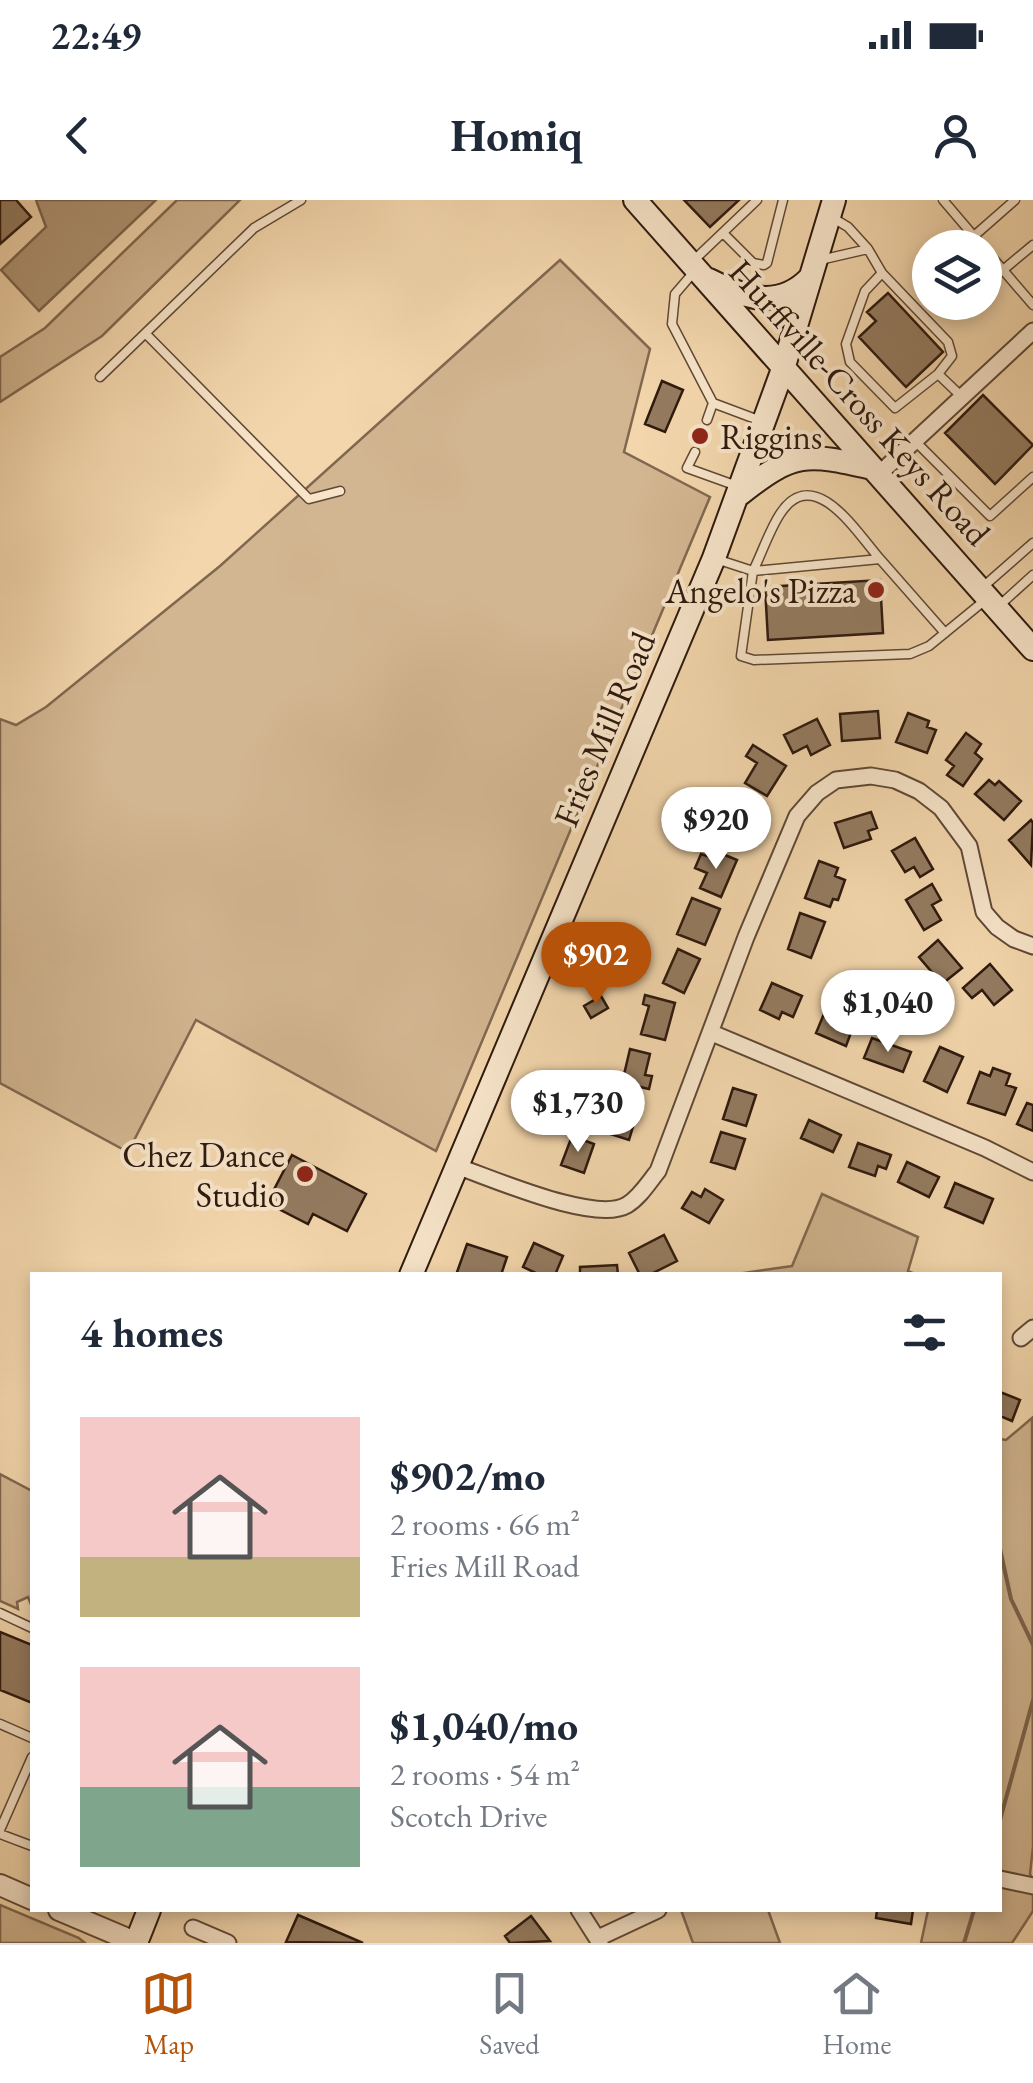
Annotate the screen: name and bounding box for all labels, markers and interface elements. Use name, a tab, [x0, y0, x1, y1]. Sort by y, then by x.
text: 22:49	[50, 11, 141, 60]
text: Homiq	[450, 106, 583, 164]
icon: back	[50, 108, 105, 163]
icon: person	[928, 108, 983, 163]
map controls	[912, 230, 1002, 320]
button: layers	[912, 230, 1002, 320]
street label: Hurffville-Cross Keys Road	[719, 249, 1001, 555]
place label: Riggins	[720, 414, 822, 459]
marker: Riggins	[689, 425, 711, 447]
place label: Angelo's Pizza	[664, 568, 856, 613]
marker: Angelo's Pizza	[865, 579, 887, 601]
street label: Fries Mill Road	[543, 625, 665, 833]
pin: $920	[657, 787, 775, 872]
text: $920	[683, 798, 749, 840]
pin: $902	[537, 922, 655, 1007]
text: $902	[563, 933, 629, 975]
pin: $1,040	[807, 970, 969, 1055]
text: $1,040	[843, 981, 933, 1023]
pin: $1,730	[497, 1070, 659, 1155]
text: $1,730	[533, 1081, 623, 1123]
place label: Chez Dance Studio	[122, 1132, 285, 1217]
marker: Chez Dance Studio	[294, 1163, 316, 1185]
text: 4 homes	[80, 1305, 223, 1360]
icon: filters	[897, 1305, 952, 1360]
text: $902/mo	[390, 1448, 546, 1503]
icon: home	[160, 1457, 280, 1577]
text: 2 rooms · 66 m²	[390, 1503, 580, 1545]
text: Fries Mill Road	[390, 1545, 580, 1587]
text: $1,040/mo	[390, 1698, 578, 1753]
icon: home	[160, 1707, 280, 1827]
text: 2 rooms · 54 m²	[390, 1753, 580, 1795]
text: Scotch Drive	[390, 1795, 547, 1837]
tab: Map	[141, 1966, 196, 2062]
tab: Saved	[479, 1966, 539, 2062]
tab: Home	[822, 1966, 892, 2062]

